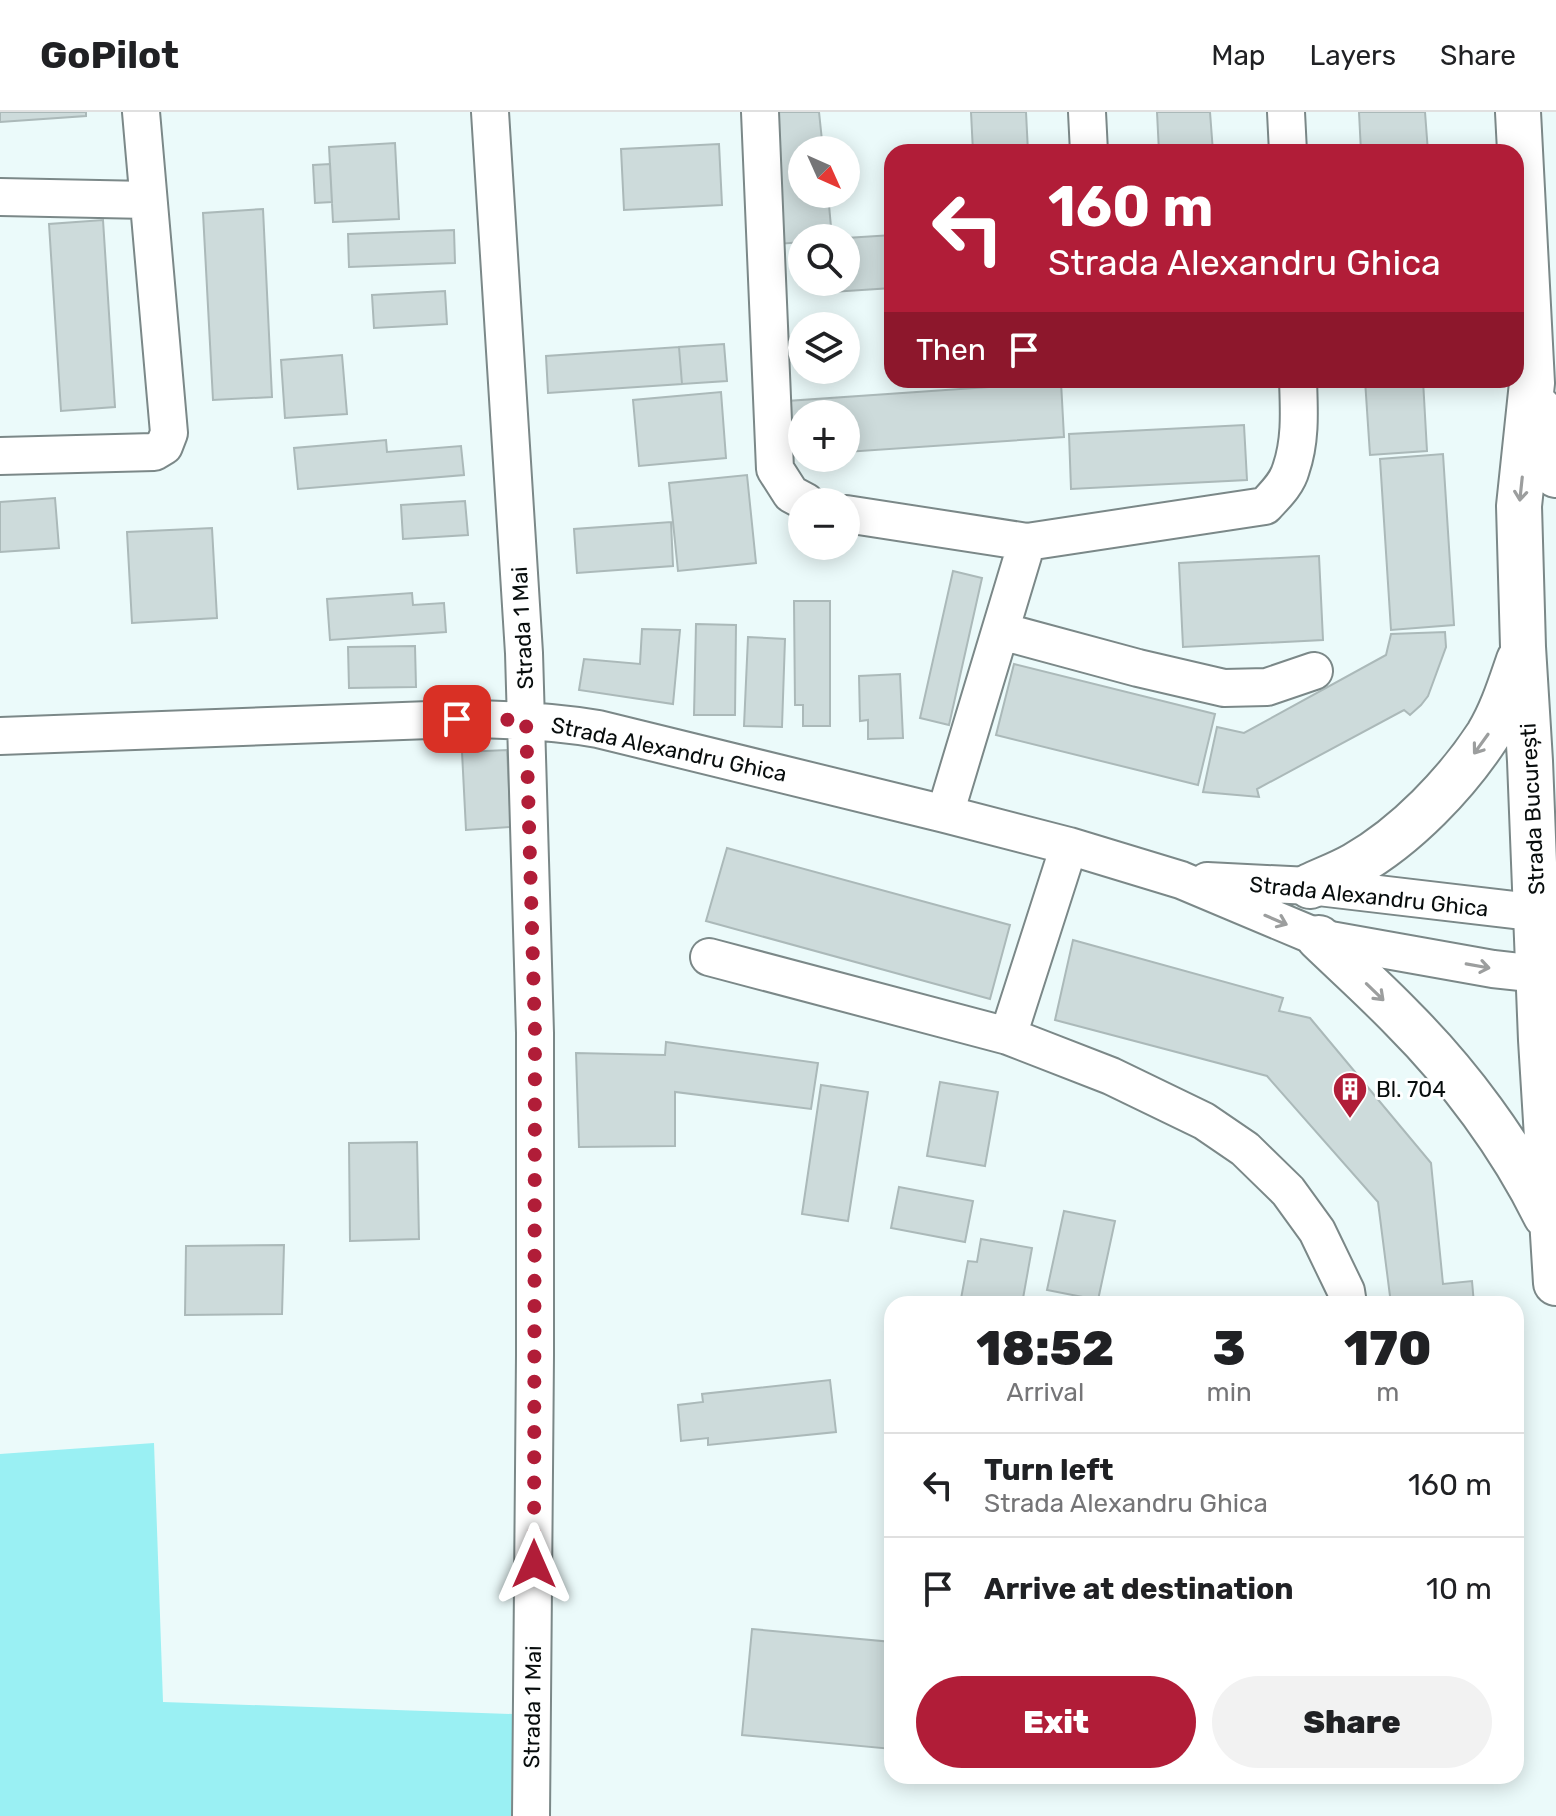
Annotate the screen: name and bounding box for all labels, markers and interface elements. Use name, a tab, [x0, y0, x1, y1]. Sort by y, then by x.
text: GoPilot	[40, 32, 179, 78]
text: Map	[1211, 39, 1266, 72]
text: Layers	[1310, 39, 1396, 72]
text: Share	[1440, 39, 1516, 72]
north arrow	[788, 136, 860, 208]
map controls	[788, 136, 860, 560]
text: 160 m	[1048, 174, 1214, 240]
icon: left	[916, 176, 1020, 280]
button: search	[788, 224, 860, 296]
text: Strada Alexandru Ghica	[1048, 241, 1441, 284]
button: layers	[788, 312, 860, 384]
icon: arrive	[1002, 328, 1046, 372]
text: Then	[916, 332, 986, 368]
button: +	[788, 400, 860, 472]
one-way arrow	[1513, 475, 1528, 501]
button: −	[788, 488, 860, 560]
street label: Strada 1 Mai	[506, 566, 539, 690]
pin	[423, 685, 491, 753]
icon: arrive	[435, 697, 479, 741]
street label: Strada Alexandru Ghica	[549, 711, 789, 788]
street label: Strada București	[1515, 722, 1550, 896]
one-way arrow	[1473, 732, 1490, 754]
street label: Strada Alexandru Ghica	[1248, 871, 1490, 922]
one-way arrow	[1263, 914, 1288, 929]
one-way arrow	[1465, 960, 1491, 975]
one-way arrow	[1365, 982, 1385, 1001]
building icon: Bl. 704	[1331, 1070, 1369, 1120]
place label: Bl. 704	[1376, 1076, 1446, 1103]
text: 18:52	[976, 1320, 1114, 1377]
text: 3	[1213, 1320, 1246, 1377]
text: 170	[1344, 1320, 1432, 1377]
text: Arrival	[1006, 1377, 1084, 1408]
text: min	[1207, 1377, 1252, 1408]
text: m	[1376, 1377, 1399, 1408]
text: Turn left	[984, 1452, 1114, 1488]
icon: left	[916, 1463, 960, 1507]
text: 160 m	[1408, 1467, 1492, 1503]
text: Strada Alexandru Ghica	[984, 1488, 1268, 1519]
position arrow	[492, 1522, 576, 1606]
icon: arrive	[916, 1567, 960, 1611]
text: Arrive at destination	[984, 1571, 1294, 1607]
text: 10 m	[1426, 1571, 1492, 1607]
street label: Strada 1 Mai	[518, 1645, 547, 1769]
button: Exit	[916, 1676, 1196, 1768]
button: Share	[1212, 1676, 1492, 1768]

